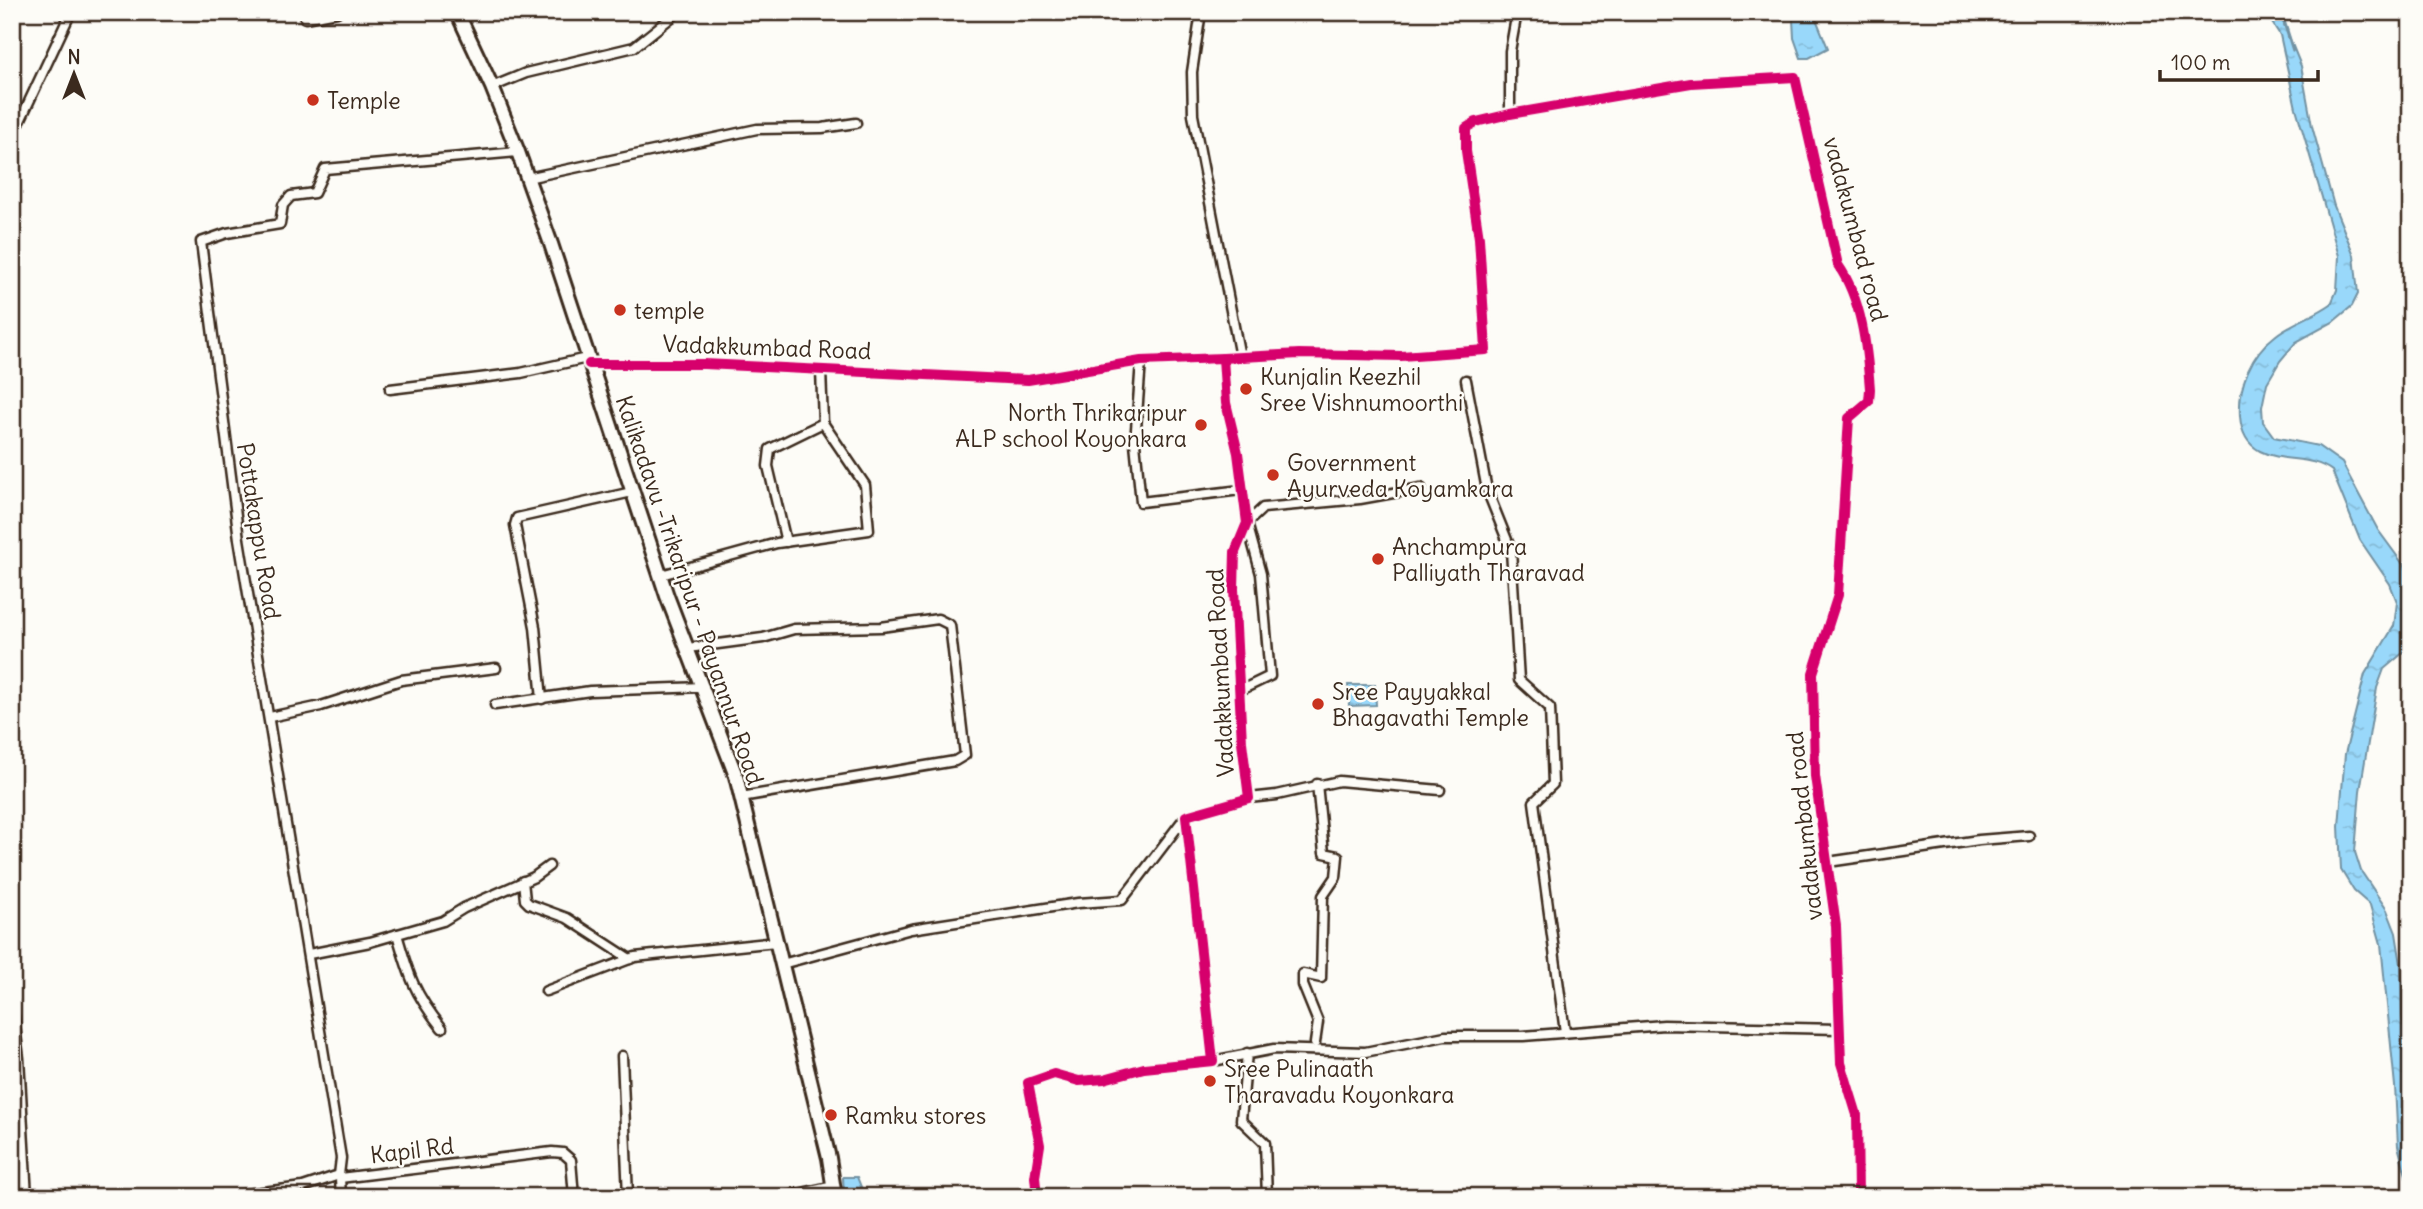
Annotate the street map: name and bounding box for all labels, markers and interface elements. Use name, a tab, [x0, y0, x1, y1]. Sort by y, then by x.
north arrow	[38, 38, 108, 108]
scale bar	[2160, 38, 2318, 82]
text: N	[67, 45, 81, 69]
text: 100 m	[2171, 49, 2230, 76]
place label: Temple	[327, 86, 401, 115]
marker: Temple	[305, 92, 321, 108]
street label: vadakumbad road	[1817, 134, 1895, 324]
place label: temple	[634, 296, 705, 325]
marker: temple	[612, 302, 628, 318]
street label: Vadakkumbad Road	[662, 329, 872, 365]
place label: Kunjalin Keezhil Sree Vishnumoorthi	[1260, 362, 1463, 417]
marker: Kunjalin Keezhil Sree Vishnumoorthi	[1238, 381, 1254, 397]
street label: Kalikadavu -Trikaripur - Payannur Road	[610, 392, 770, 788]
place label: North Thrikaripur ALP school Koyonkara	[955, 398, 1188, 453]
marker: North Thrikaripur ALP school Koyonkara	[1193, 417, 1209, 433]
street label: Pottakappu Road	[231, 441, 287, 621]
place label: Government Ayurveda Koyamkara	[1287, 448, 1514, 503]
marker: Government Ayurveda Koyamkara	[1265, 467, 1281, 483]
place label: Anchampura Palliyath Tharavad	[1392, 532, 1585, 587]
marker: Anchampura Palliyath Tharavad	[1370, 551, 1386, 567]
street label: Vadakkumbad Road	[1200, 568, 1240, 778]
place label: Sree Payyakkal Bhagavathi Temple	[1332, 677, 1529, 732]
marker: Sree Payyakkal Bhagavathi Temple	[1310, 696, 1326, 712]
street label: vadakumbad road	[1780, 730, 1828, 922]
place label: Sree Pulinaath Tharavadu Koyonkara	[1224, 1054, 1454, 1109]
marker: Sree Pulinaath Tharavadu Koyonkara	[1202, 1073, 1218, 1089]
place label: Ramku stores	[845, 1101, 986, 1130]
marker: Ramku stores	[823, 1107, 839, 1123]
street label: Kapil Rd	[368, 1130, 456, 1170]

